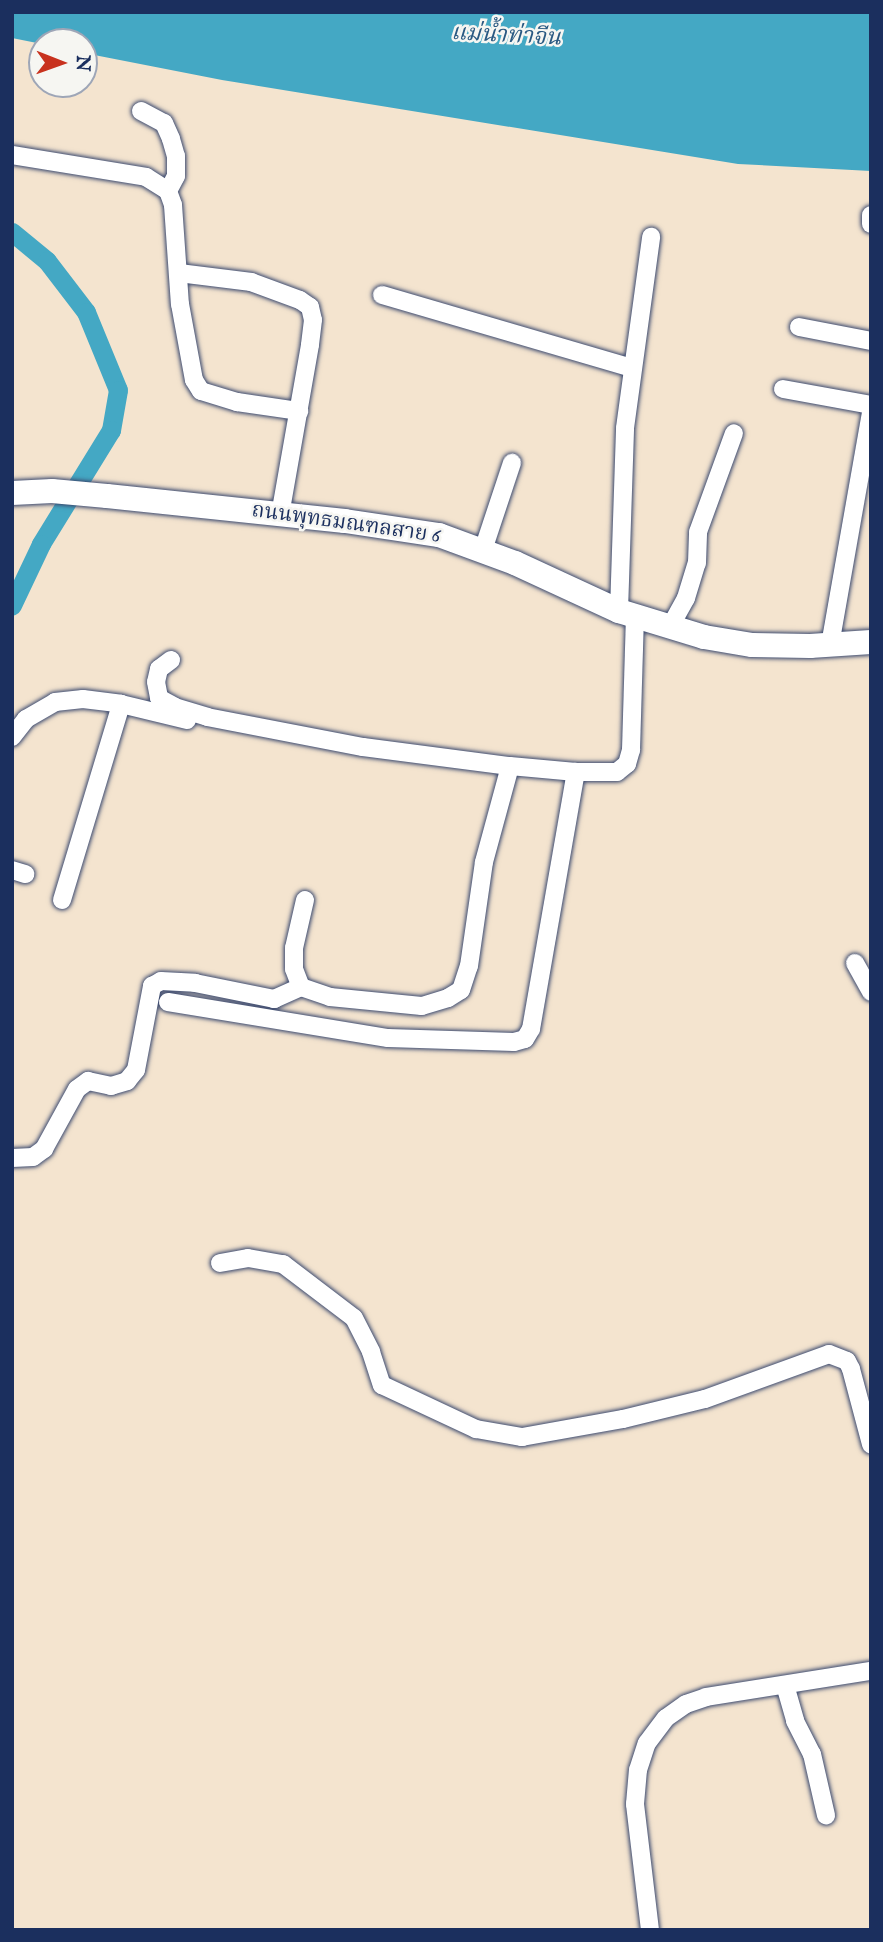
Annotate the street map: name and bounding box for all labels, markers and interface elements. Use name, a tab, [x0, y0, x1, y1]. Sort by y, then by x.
water label: แม่น้ำท่าจีน	[450, 19, 562, 53]
north arrow	[28, 28, 98, 98]
text: N	[70, 55, 94, 72]
street label: ถนนพุทธมณฑลสาย 6	[250, 498, 442, 550]

